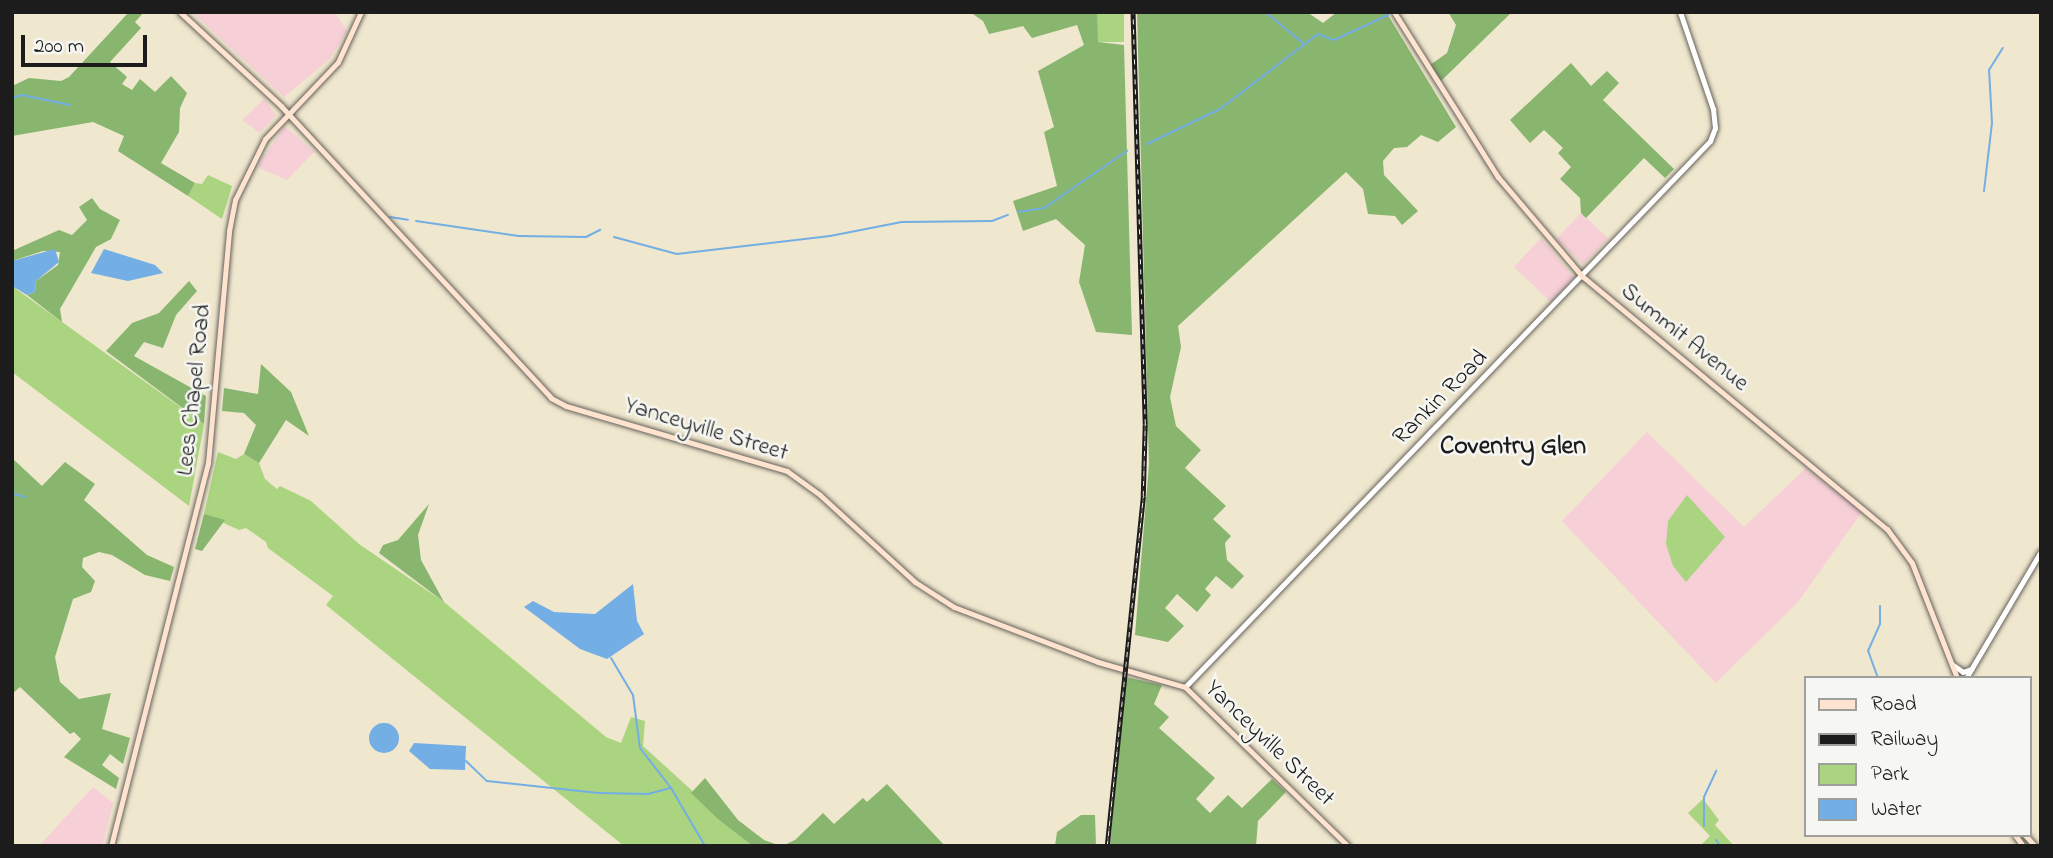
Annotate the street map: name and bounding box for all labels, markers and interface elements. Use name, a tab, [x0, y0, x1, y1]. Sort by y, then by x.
scale bar	[24, 21, 150, 65]
text: 200 m	[34, 32, 84, 62]
street label: Summit Avenue	[1614, 278, 1754, 398]
street label: Lees Chapel Road	[172, 303, 218, 477]
street label: Rankin Road	[1387, 344, 1495, 452]
street label: Yanceyville Street	[621, 391, 791, 469]
district label: Coventry Glen	[1440, 432, 1586, 464]
street label: Yanceyville Street	[1198, 675, 1340, 813]
legend	[1804, 676, 2032, 837]
text: Road	[1871, 690, 1917, 720]
text: Railway	[1871, 725, 1938, 755]
text: Park	[1871, 760, 1909, 790]
text: Water	[1871, 795, 1922, 825]

